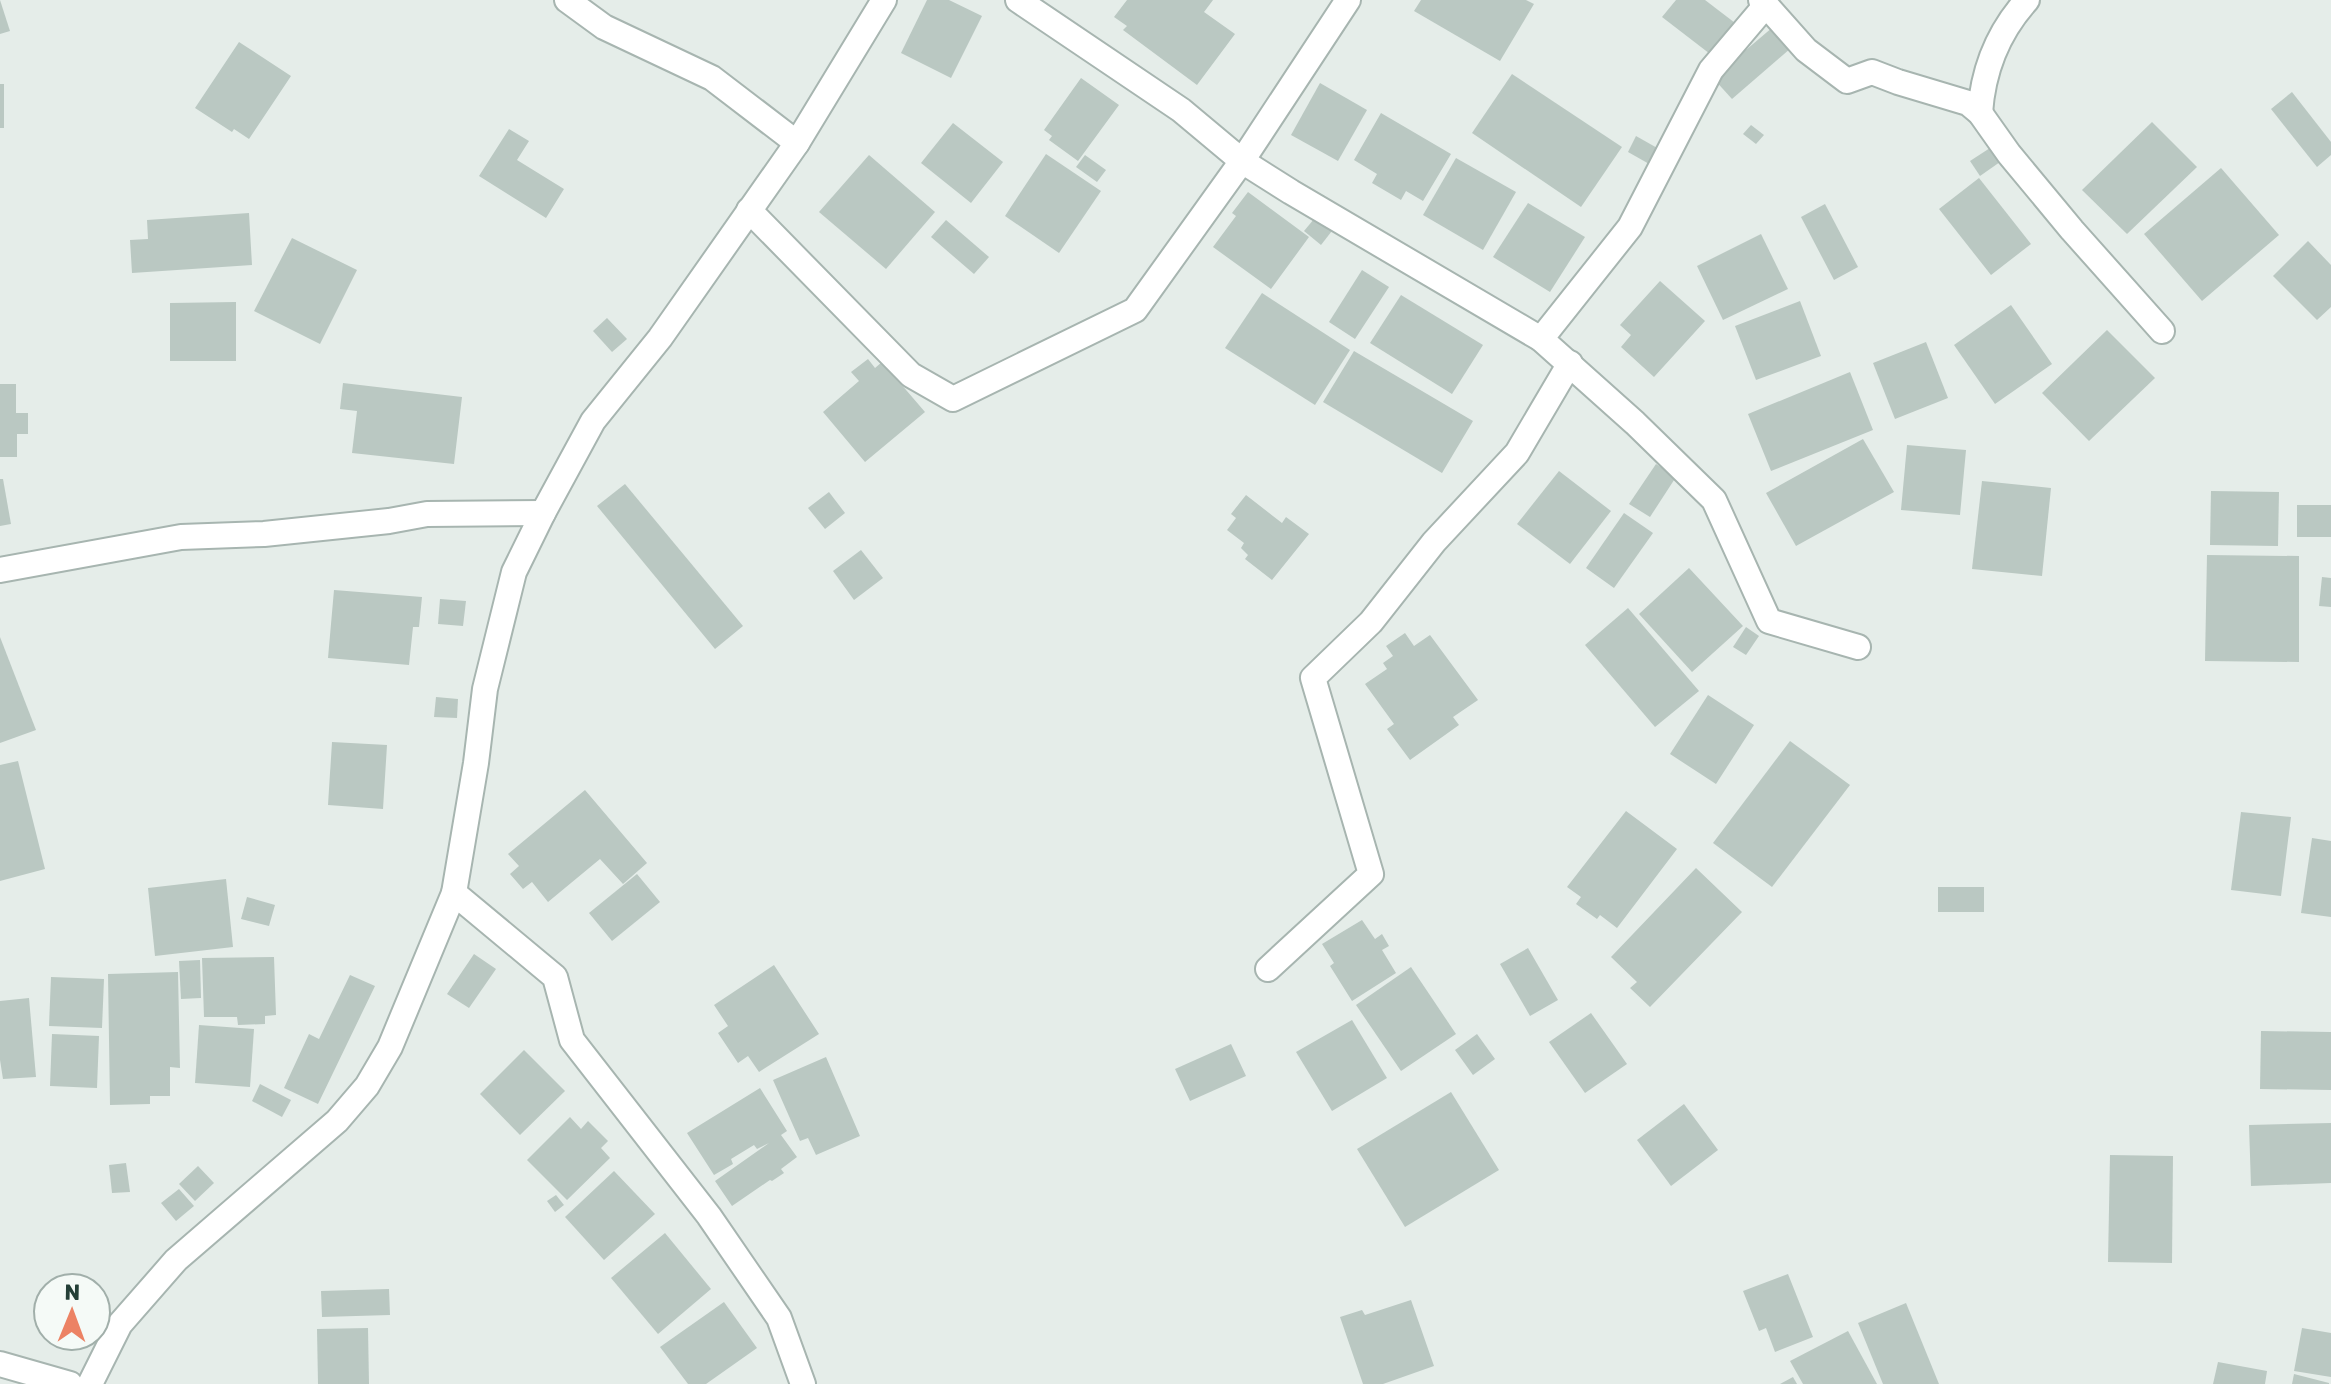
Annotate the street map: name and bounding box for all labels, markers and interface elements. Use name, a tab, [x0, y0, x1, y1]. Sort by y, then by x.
north arrow	[32, 1272, 112, 1352]
text: N	[64, 1279, 80, 1306]

